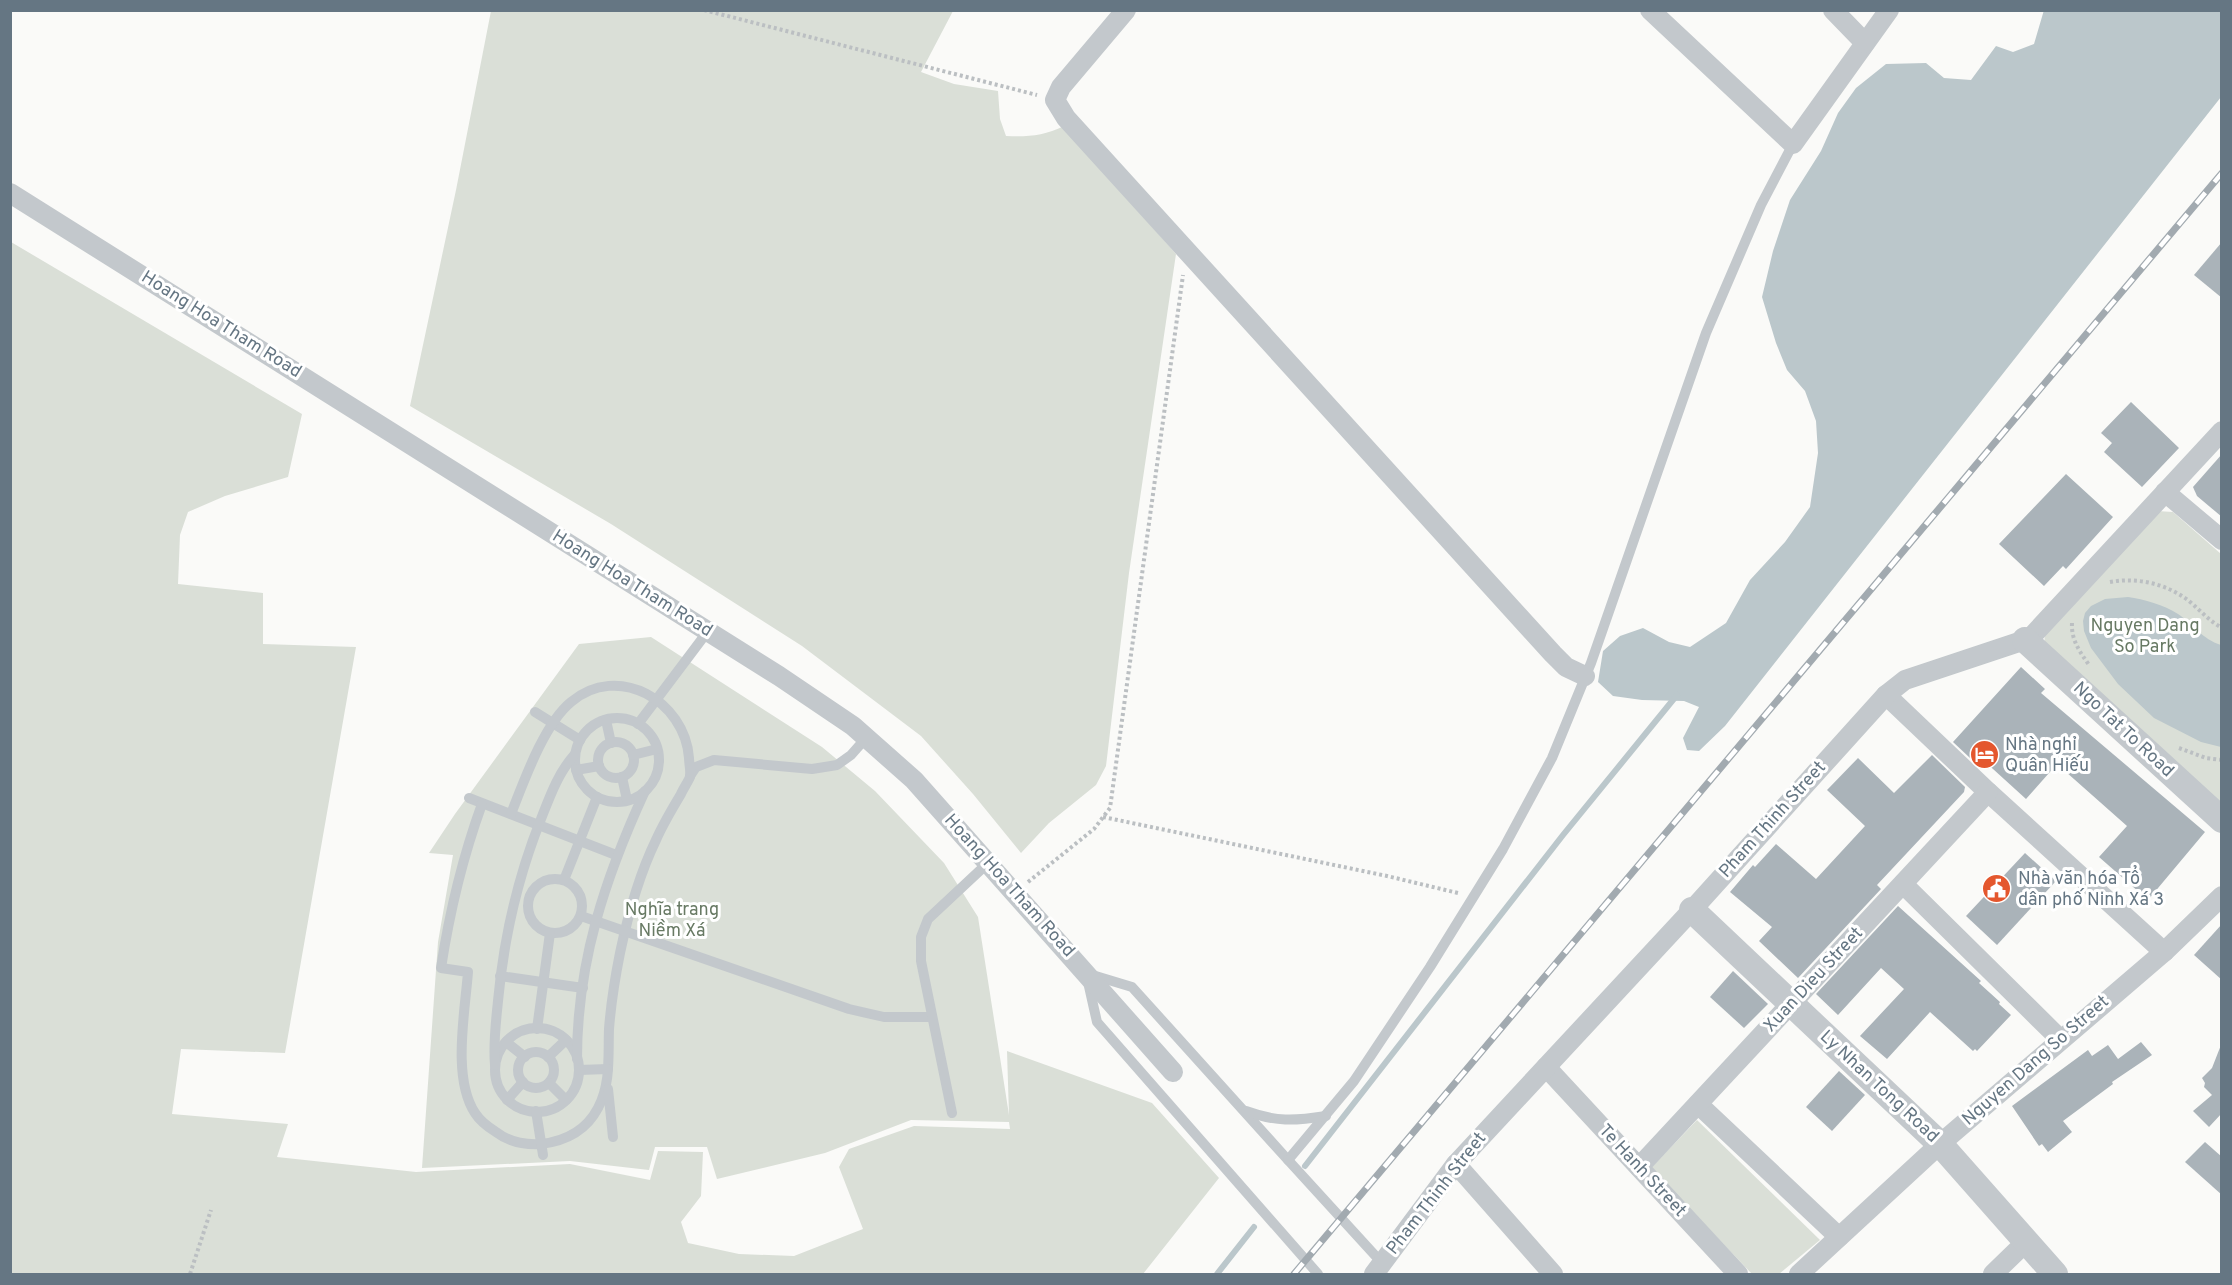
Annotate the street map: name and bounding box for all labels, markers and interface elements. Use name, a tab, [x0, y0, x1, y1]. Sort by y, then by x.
street label: Hoang Hoa Tham Road	[137, 266, 305, 384]
street label: Hoang Hoa Tham Road	[548, 525, 716, 643]
park label: Nguyen Dang So Park	[2090, 615, 2200, 659]
street label: Ngo Tat To Road	[2068, 677, 2178, 783]
place label: Nhà nghỉ Quân Hiếu	[2005, 734, 2089, 778]
hotel icon: Nhà nghỉ Quân Hiếu	[1968, 739, 2000, 771]
street label: Pham Thinh Street	[1715, 757, 1831, 883]
street label: Hoang Hoa Tham Road	[939, 810, 1079, 962]
place label: Nhà văn hóa Tổ dân phố Ninh Xá 3	[2018, 864, 2164, 912]
public building icon: Nhà văn hóa Tổ dân phố Ninh Xá 3	[1981, 873, 2013, 905]
park label: Nghĩa trang Niềm Xá	[625, 899, 719, 943]
street label: Xuan Dieu Street	[1759, 923, 1869, 1037]
street label: Nguyen Dang So Street	[1958, 991, 2114, 1131]
street label: Ly Nhan Tong Road	[1815, 1026, 1943, 1148]
street label: Te Hanh Street	[1593, 1120, 1691, 1222]
street label: Pham Thinh Street	[1382, 1128, 1492, 1260]

